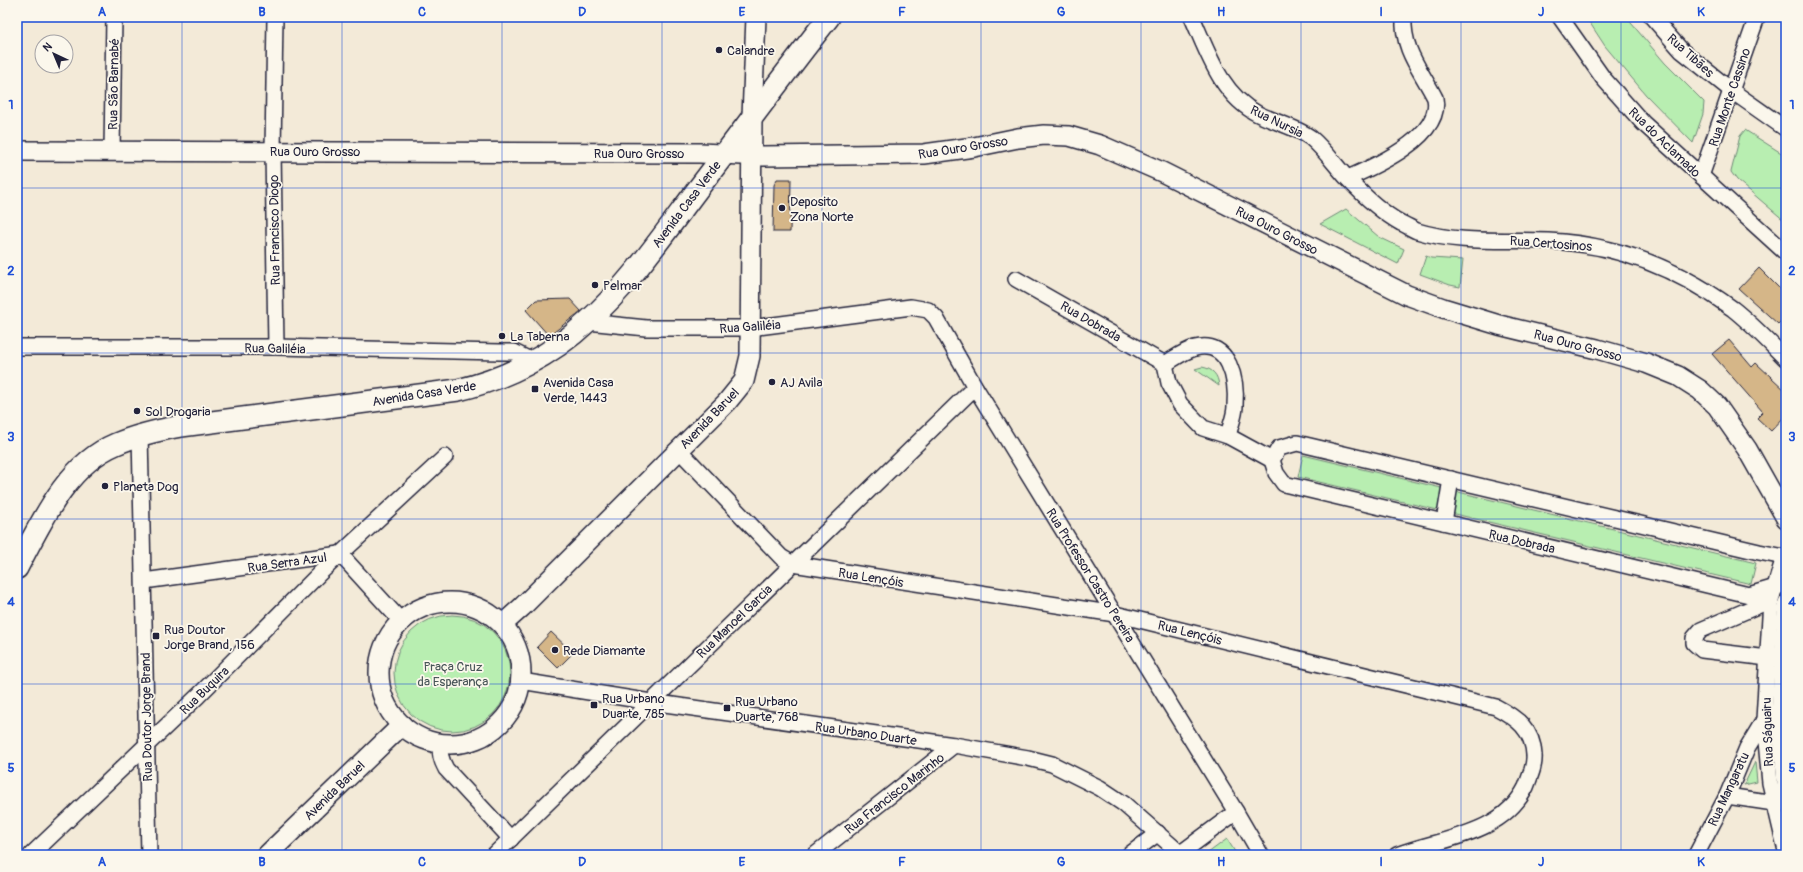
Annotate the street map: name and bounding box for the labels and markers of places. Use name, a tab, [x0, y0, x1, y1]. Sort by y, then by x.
place label: Calandre	[727, 43, 775, 59]
marker: Calandre	[714, 45, 724, 55]
place label: Deposito Zona Norte	[790, 194, 854, 225]
marker: Deposito Zona Norte	[777, 203, 787, 213]
place label: Pelmar	[603, 278, 642, 294]
marker: Pelmar	[590, 280, 600, 290]
place label: La Taberna	[510, 329, 570, 345]
marker: La Taberna	[497, 331, 507, 341]
place label: Avenida Casa Verde, 1443	[543, 375, 614, 406]
place label: AJ Avila	[780, 375, 822, 391]
marker: AJ Avila	[767, 377, 777, 387]
marker: Avenida Casa Verde, 1443	[530, 384, 540, 394]
place label: Sol Drogaria	[145, 404, 211, 420]
marker: Sol Drogaria	[132, 406, 142, 416]
place label: Planeta Dog	[113, 479, 179, 495]
marker: Planeta Dog	[100, 481, 110, 491]
place label: Rua Doutor Jorge Brand, 156	[164, 622, 255, 653]
marker: Rua Doutor Jorge Brand, 156	[151, 631, 161, 641]
place label: Rede Diamante	[563, 643, 646, 659]
marker: Rede Diamante	[550, 645, 560, 655]
place label: Rua Urbano Duarte, 785	[602, 691, 665, 722]
place label: Rua Urbano Duarte, 768	[735, 694, 799, 725]
marker: Rua Urbano Duarte, 785	[589, 700, 599, 710]
marker: Rua Urbano Duarte, 768	[722, 703, 732, 713]

